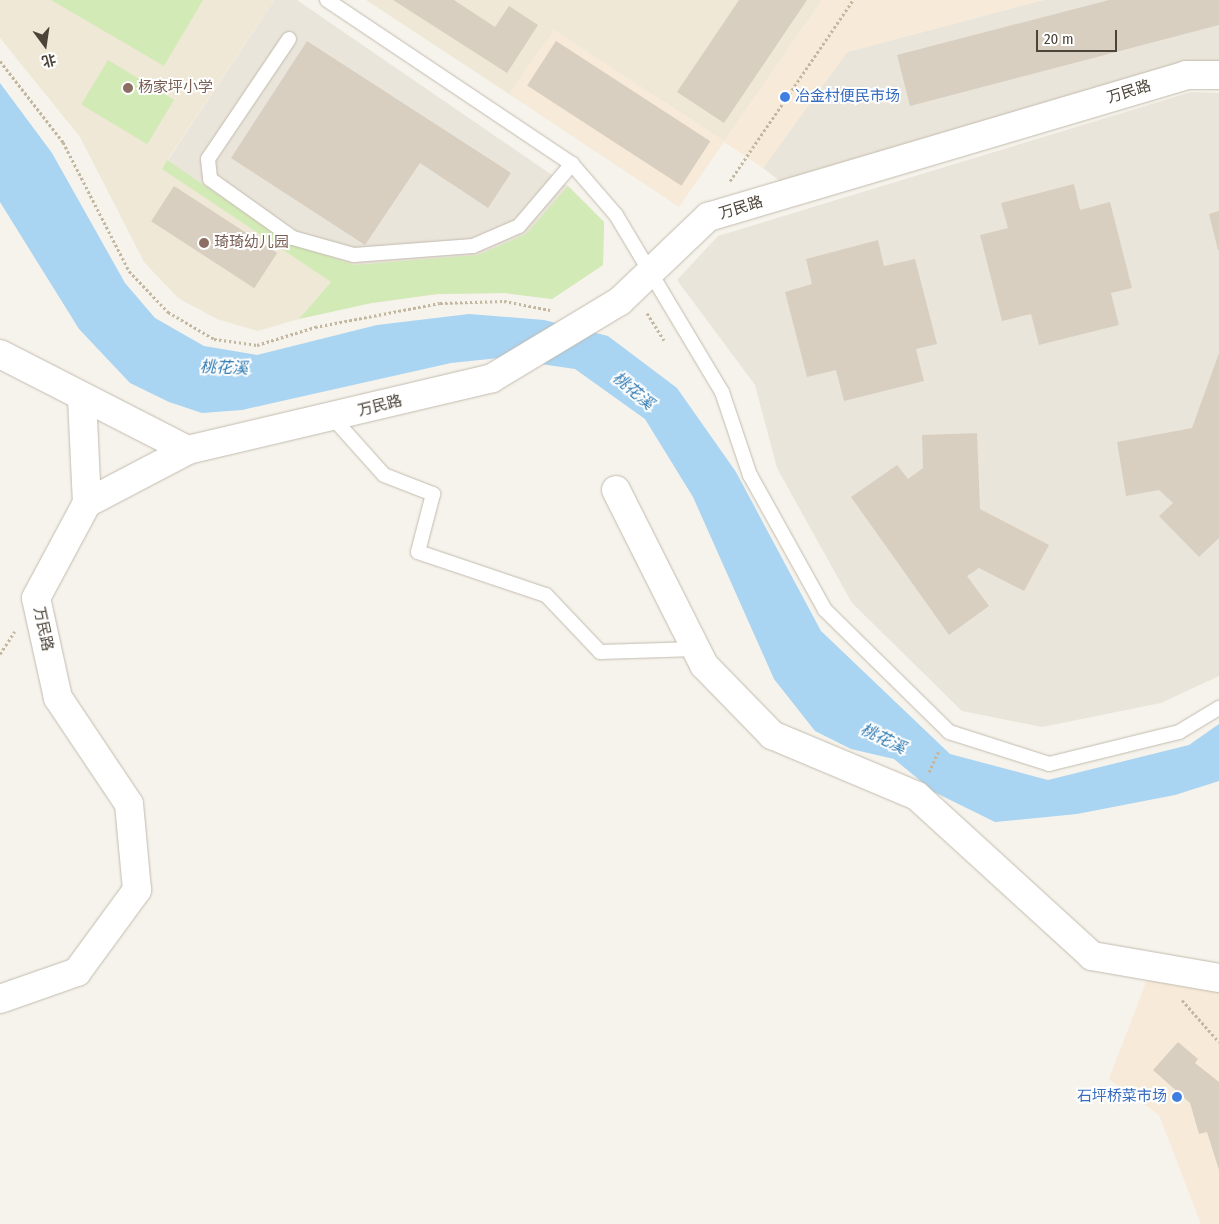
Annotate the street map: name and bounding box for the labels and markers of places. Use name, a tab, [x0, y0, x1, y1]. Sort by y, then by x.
place label: 杨家坪小学	[138, 79, 213, 97]
marker: 杨家坪小学	[122, 82, 134, 94]
place label: 冶金村便民市场	[795, 88, 900, 106]
marker: 冶金村便民市场	[779, 91, 791, 103]
place label: 琦琦幼儿园	[214, 234, 289, 252]
marker: 琦琦幼儿园	[198, 237, 210, 249]
place label: 石坪桥菜市场	[1077, 1088, 1167, 1106]
marker: 石坪桥菜市场	[1171, 1091, 1183, 1103]

